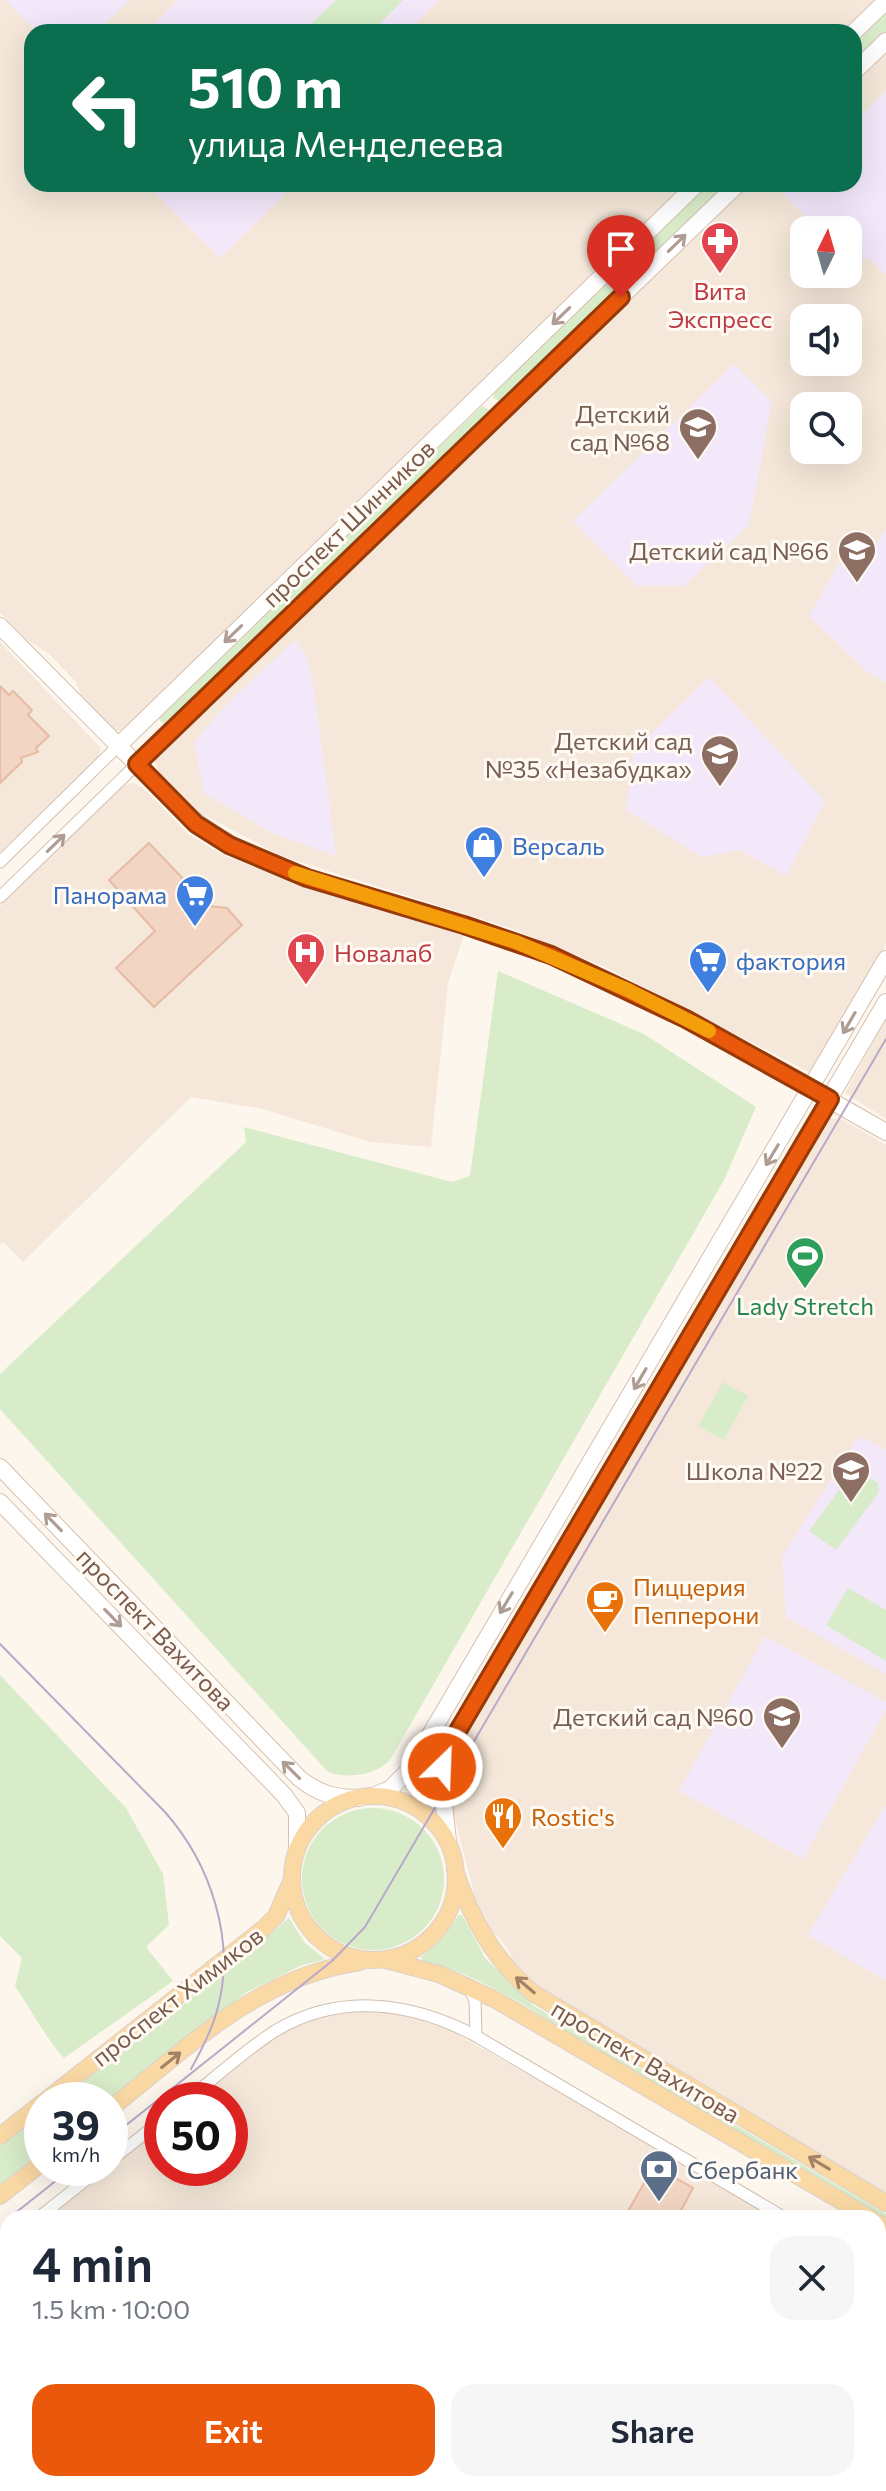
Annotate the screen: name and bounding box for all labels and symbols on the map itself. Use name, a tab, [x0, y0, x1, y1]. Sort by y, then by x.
pin	[587, 215, 655, 297]
north arrow	[790, 216, 862, 288]
pharmacy icon: Вита Экспресс	[699, 220, 741, 275]
one-way arrow	[667, 234, 687, 253]
place label: Вита Экспресс	[668, 276, 772, 333]
one-way arrow	[551, 307, 571, 326]
place label: Детский сад №68	[570, 399, 670, 456]
school or university icon: Детский сад №68	[677, 406, 719, 461]
street label: проспект Шинников	[256, 433, 440, 613]
school or university icon: Детский сад №66	[836, 529, 878, 584]
place label: Детский сад №66	[629, 536, 829, 565]
one-way arrow	[224, 624, 244, 643]
place label: Детский сад №35 «Незабудка»	[485, 726, 692, 783]
school or university icon: Детский сад №35 «Незабудка»	[699, 733, 741, 788]
shop icon: Версаль	[463, 824, 505, 879]
place label: Версаль	[512, 831, 605, 860]
one-way arrow	[46, 833, 66, 852]
supermarket icon: Панорама	[174, 873, 216, 928]
place label: Панорама	[53, 880, 167, 909]
hospital icon: Новалаб	[285, 931, 327, 986]
place label: Новалаб	[334, 938, 432, 967]
supermarket icon: фактория	[687, 939, 729, 994]
place label: фактория	[736, 946, 846, 975]
one-way arrow	[841, 1011, 856, 1035]
one-way arrow	[764, 1143, 779, 1167]
sports icon: Lady Stretch	[784, 1235, 826, 1290]
place label: Lady Stretch	[736, 1291, 874, 1320]
one-way arrow	[632, 1367, 648, 1390]
school or university icon: Школа №22	[830, 1449, 872, 1504]
place label: Школа №22	[686, 1456, 823, 1485]
one-way arrow	[43, 1512, 62, 1532]
street label: проспект Вахитова	[71, 1542, 241, 1716]
place label: Пиццерия Пепперони	[633, 1572, 759, 1629]
cafe icon: Пиццерия Пепперони	[584, 1579, 626, 1634]
one-way arrow	[498, 1591, 514, 1614]
one-way arrow	[103, 1608, 122, 1628]
school or university icon: Детский сад №60	[761, 1695, 803, 1750]
place label: Детский сад №60	[553, 1702, 754, 1731]
position arrow	[400, 1725, 484, 1809]
one-way arrow	[282, 1760, 301, 1780]
restaurant icon: Rostic's	[482, 1795, 524, 1850]
place label: Rostic's	[531, 1802, 615, 1831]
street label: проспект Химиков	[86, 1920, 268, 2072]
one-way arrow	[515, 1976, 535, 1994]
street label: проспект Вахитова	[547, 1993, 745, 2129]
one-way arrow	[160, 2051, 181, 2069]
speed limit sign: 50	[144, 2082, 248, 2186]
bank icon: Сбербанк	[638, 2148, 680, 2203]
place label: Сбербанк	[687, 2155, 798, 2184]
one-way arrow	[808, 2155, 831, 2171]

